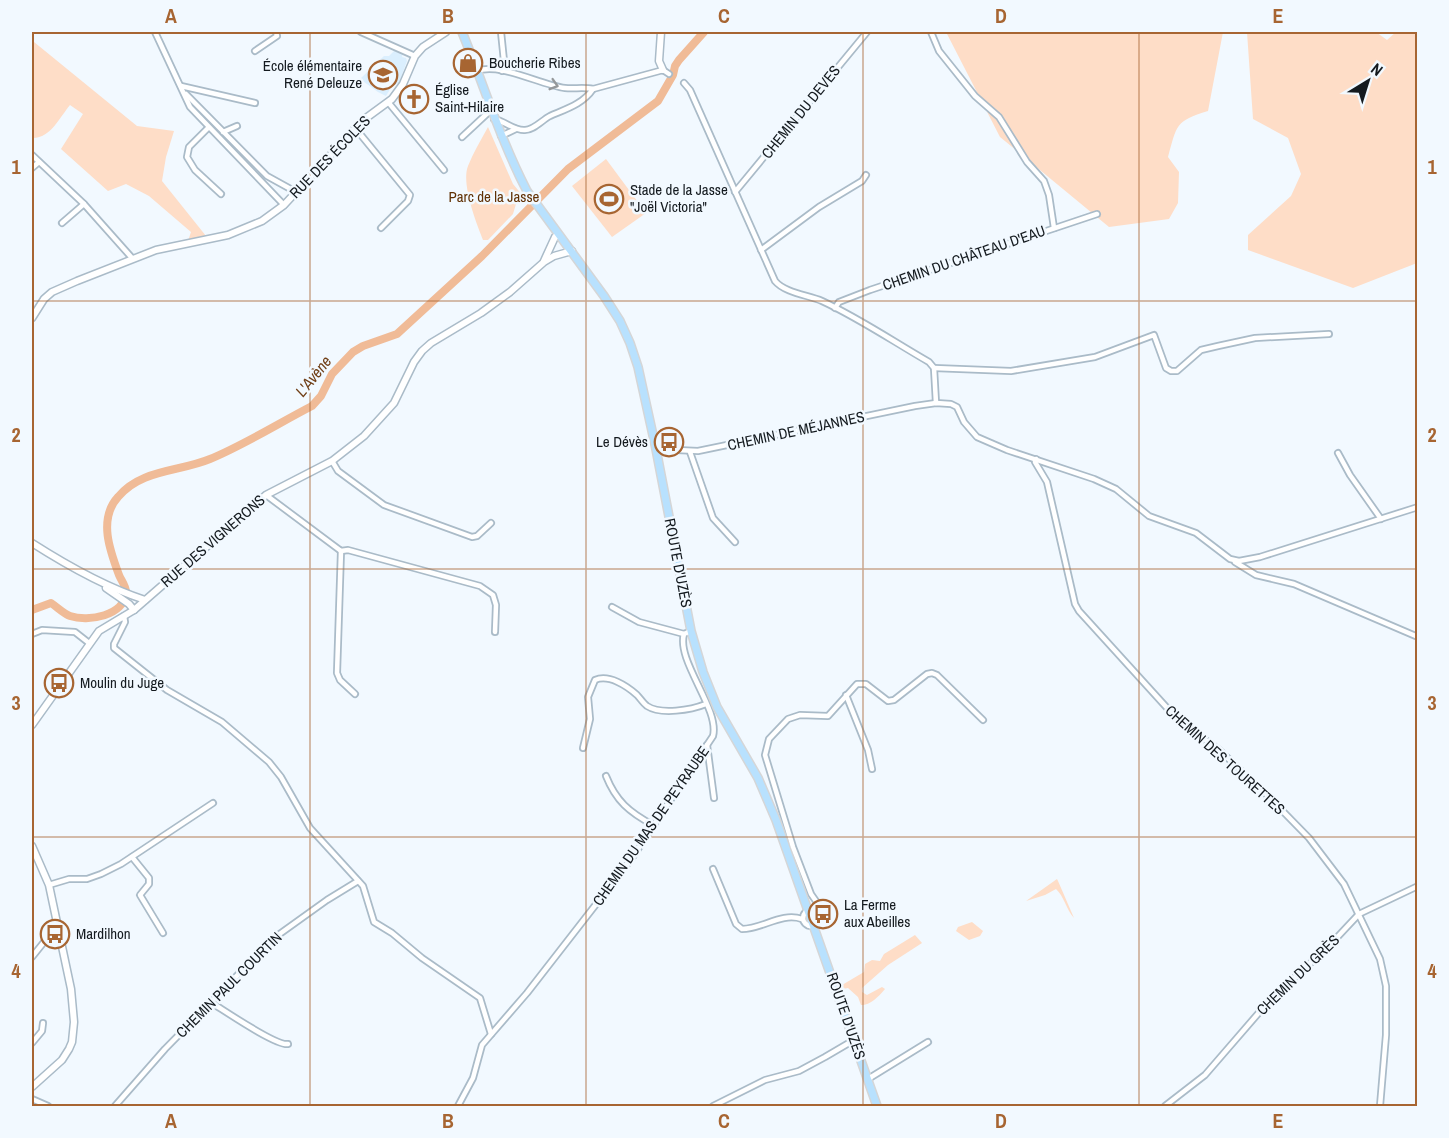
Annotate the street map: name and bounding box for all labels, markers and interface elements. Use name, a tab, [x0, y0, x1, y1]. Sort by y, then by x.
text: A	[165, 2, 177, 29]
text: B	[442, 2, 454, 29]
text: C	[718, 2, 730, 29]
text: D	[995, 2, 1007, 29]
text: E	[1273, 2, 1284, 29]
shop icon: Boucherie Ribes	[452, 47, 484, 79]
north arrow	[1338, 51, 1398, 111]
place label: Boucherie Ribes	[489, 52, 581, 73]
place label: École élémentaire René Deleuze	[263, 55, 362, 93]
text: N	[1367, 58, 1388, 81]
school or university icon: École élémentaire René Deleuze	[367, 59, 399, 91]
street label: CHEMIN DU DEVES	[756, 60, 845, 163]
one-way arrow	[548, 78, 559, 90]
place label: Église Saint-Hilaire	[435, 79, 504, 117]
church icon: Église Saint-Hilaire	[398, 83, 430, 115]
street label: RUE DES ÉCOLES	[285, 111, 375, 203]
text: 1	[11, 153, 21, 180]
text: 1	[1427, 153, 1437, 180]
place label: Stade de la Jasse "Joël Victoria"	[630, 179, 728, 217]
sports icon: Stade de la Jasse "Joël Victoria"	[593, 183, 625, 215]
park label: Parc de la Jasse	[449, 186, 540, 207]
street label: CHEMIN DU CHÂTEAU D'EAU	[880, 220, 1048, 295]
water label: L'Avène	[290, 351, 336, 401]
street label: CHEMIN DE MÉJANNES	[726, 406, 866, 455]
text: 2	[11, 421, 21, 448]
text: 2	[1427, 421, 1437, 448]
bus stop icon: Le Dévès	[653, 426, 685, 458]
place label: Le Dévès	[596, 431, 648, 452]
street label: RUE DES VIGNERONS	[156, 489, 269, 592]
street label: ROUTE D'UZÈS	[660, 516, 697, 609]
bus stop icon: Moulin du Juge	[43, 667, 75, 699]
place label: Moulin du Juge	[80, 672, 164, 693]
text: 3	[11, 689, 21, 716]
text: 3	[1427, 689, 1437, 716]
street label: CHEMIN DES TOURETTES	[1161, 700, 1290, 819]
street label: CHEMIN DU MAS DE PEYRAUBE	[587, 742, 714, 910]
place label: La Ferme aux Abeilles	[844, 894, 910, 932]
bus stop icon: La Ferme aux Abeilles	[807, 898, 839, 930]
bus stop icon: Mardilhon	[39, 918, 71, 950]
place label: Mardilhon	[76, 923, 131, 944]
street label: CHEMIN PAUL COURTIN	[171, 927, 286, 1042]
street label: CHEMIN DU GRÈS	[1252, 930, 1344, 1020]
text: 4	[11, 957, 21, 984]
text: 4	[1427, 957, 1437, 984]
street label: ROUTE D'UZÈS	[822, 970, 871, 1062]
text: A	[165, 1107, 177, 1134]
text: B	[442, 1107, 454, 1134]
text: C	[718, 1107, 730, 1134]
text: D	[995, 1107, 1007, 1134]
text: E	[1273, 1107, 1284, 1134]

